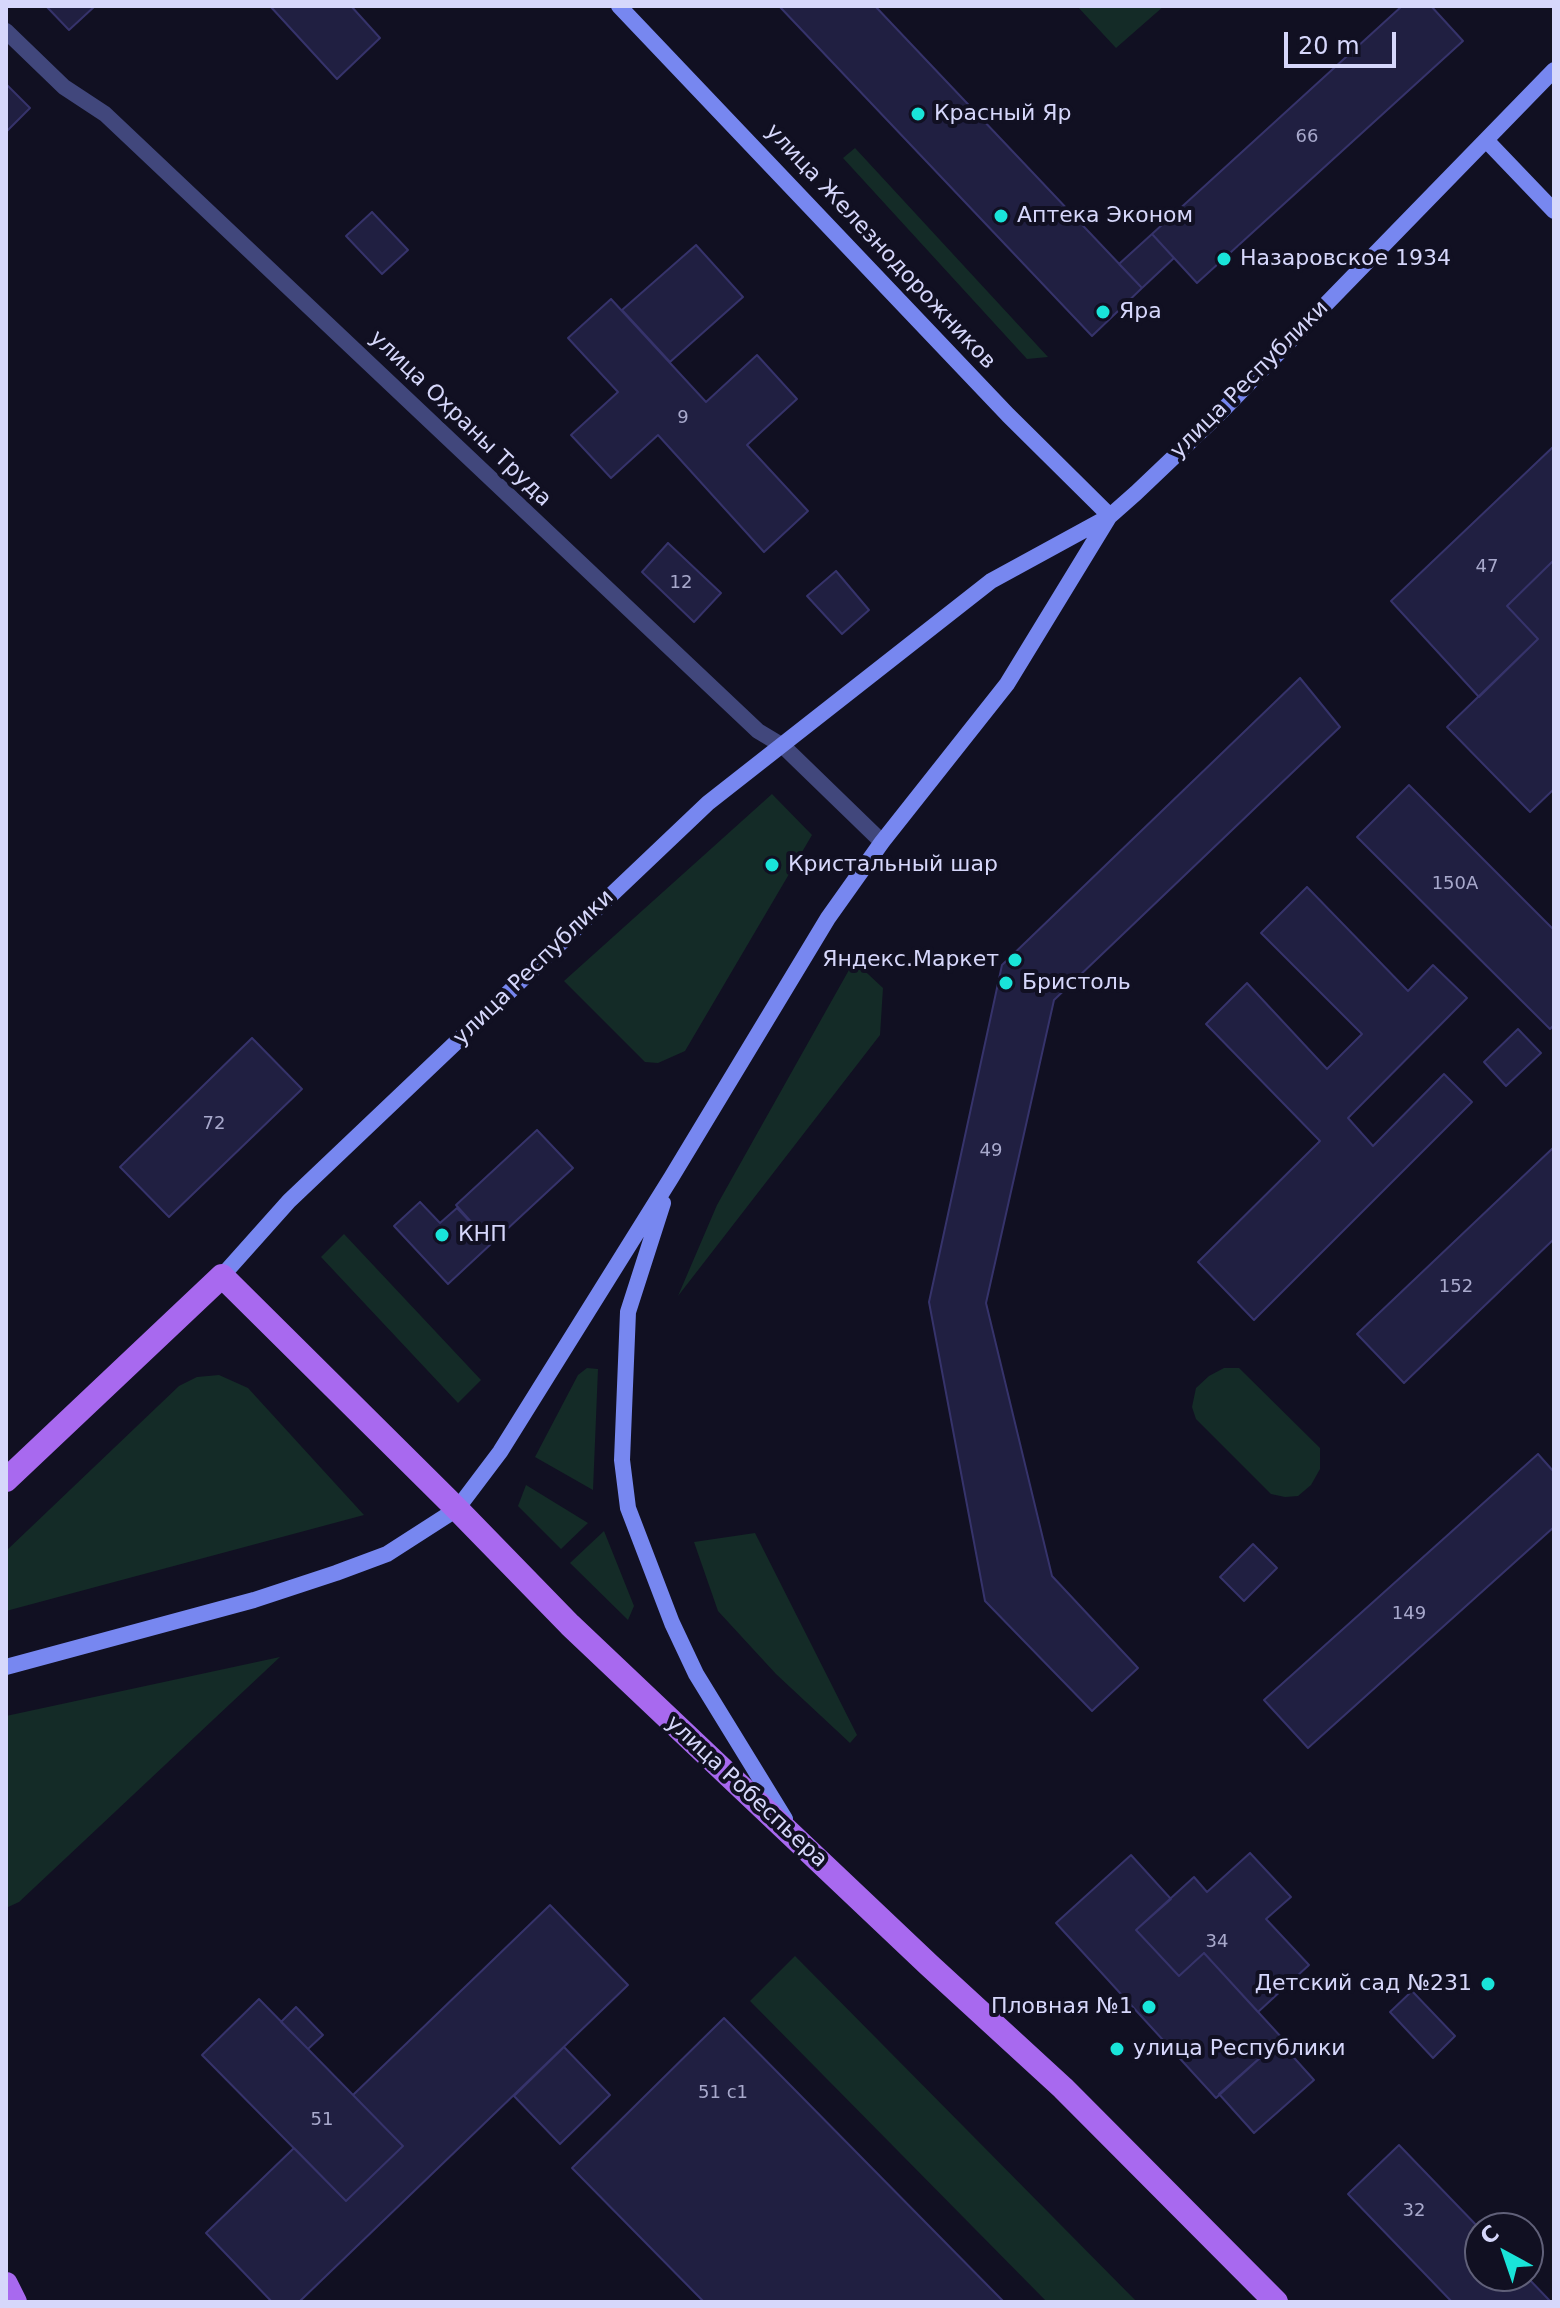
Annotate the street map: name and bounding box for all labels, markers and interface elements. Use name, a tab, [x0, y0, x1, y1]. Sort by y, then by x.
scale bar	[1288, 16, 1400, 66]
text: 20 m	[1298, 32, 1360, 60]
place label: Красный Яр	[934, 101, 1071, 127]
marker: Красный Яр	[909, 105, 927, 123]
street label: улица Железнодорожников	[759, 119, 1001, 375]
house number: 66	[1296, 126, 1318, 148]
place label: Аптека Эконом	[1017, 203, 1193, 229]
marker: Аптека Эконом	[992, 207, 1010, 225]
place label: Назаровское 1934	[1240, 246, 1451, 272]
marker: Назаровское 1934	[1215, 250, 1233, 268]
street label: улица Республики	[1165, 295, 1335, 465]
place label: Яра	[1119, 299, 1162, 325]
marker: Яра	[1094, 303, 1112, 321]
street label: улица Охраны Труда	[364, 325, 556, 513]
house number: 9	[677, 407, 689, 429]
house number: 47	[1476, 556, 1498, 578]
house number: 12	[670, 572, 692, 594]
place label: Кристальный шар	[788, 852, 998, 878]
marker: Кристальный шар	[763, 856, 781, 874]
house number: 150А	[1432, 873, 1478, 895]
street label: улица Республики	[448, 885, 620, 1051]
place label: Яндекс.Маркет	[822, 947, 999, 973]
marker: Яндекс.Маркет	[1006, 951, 1024, 969]
place label: Бристоль	[1022, 970, 1131, 996]
marker: Бристоль	[997, 974, 1015, 992]
house number: 72	[203, 1113, 225, 1135]
house number: 49	[980, 1140, 1002, 1162]
place label: КНП	[458, 1222, 507, 1248]
marker: КНП	[433, 1226, 451, 1244]
house number: 152	[1439, 1276, 1473, 1298]
house number: 149	[1392, 1603, 1426, 1625]
street label: улица Робеспьера	[660, 1710, 832, 1874]
house number: 34	[1206, 1931, 1228, 1953]
place label: Детский сад №231	[1255, 1971, 1472, 1997]
marker: Детский сад №231	[1479, 1975, 1497, 1993]
place label: Пловная №1	[991, 1994, 1133, 2020]
marker: Пловная №1	[1140, 1998, 1158, 2016]
place label: улица Республики	[1133, 2036, 1346, 2062]
marker: улица Республики	[1108, 2040, 1126, 2058]
house number: 51 с1	[698, 2082, 748, 2104]
house number: 51	[311, 2109, 333, 2131]
house number: 32	[1403, 2200, 1425, 2222]
north arrow	[1464, 2212, 1544, 2292]
text: С	[1475, 2220, 1504, 2250]

